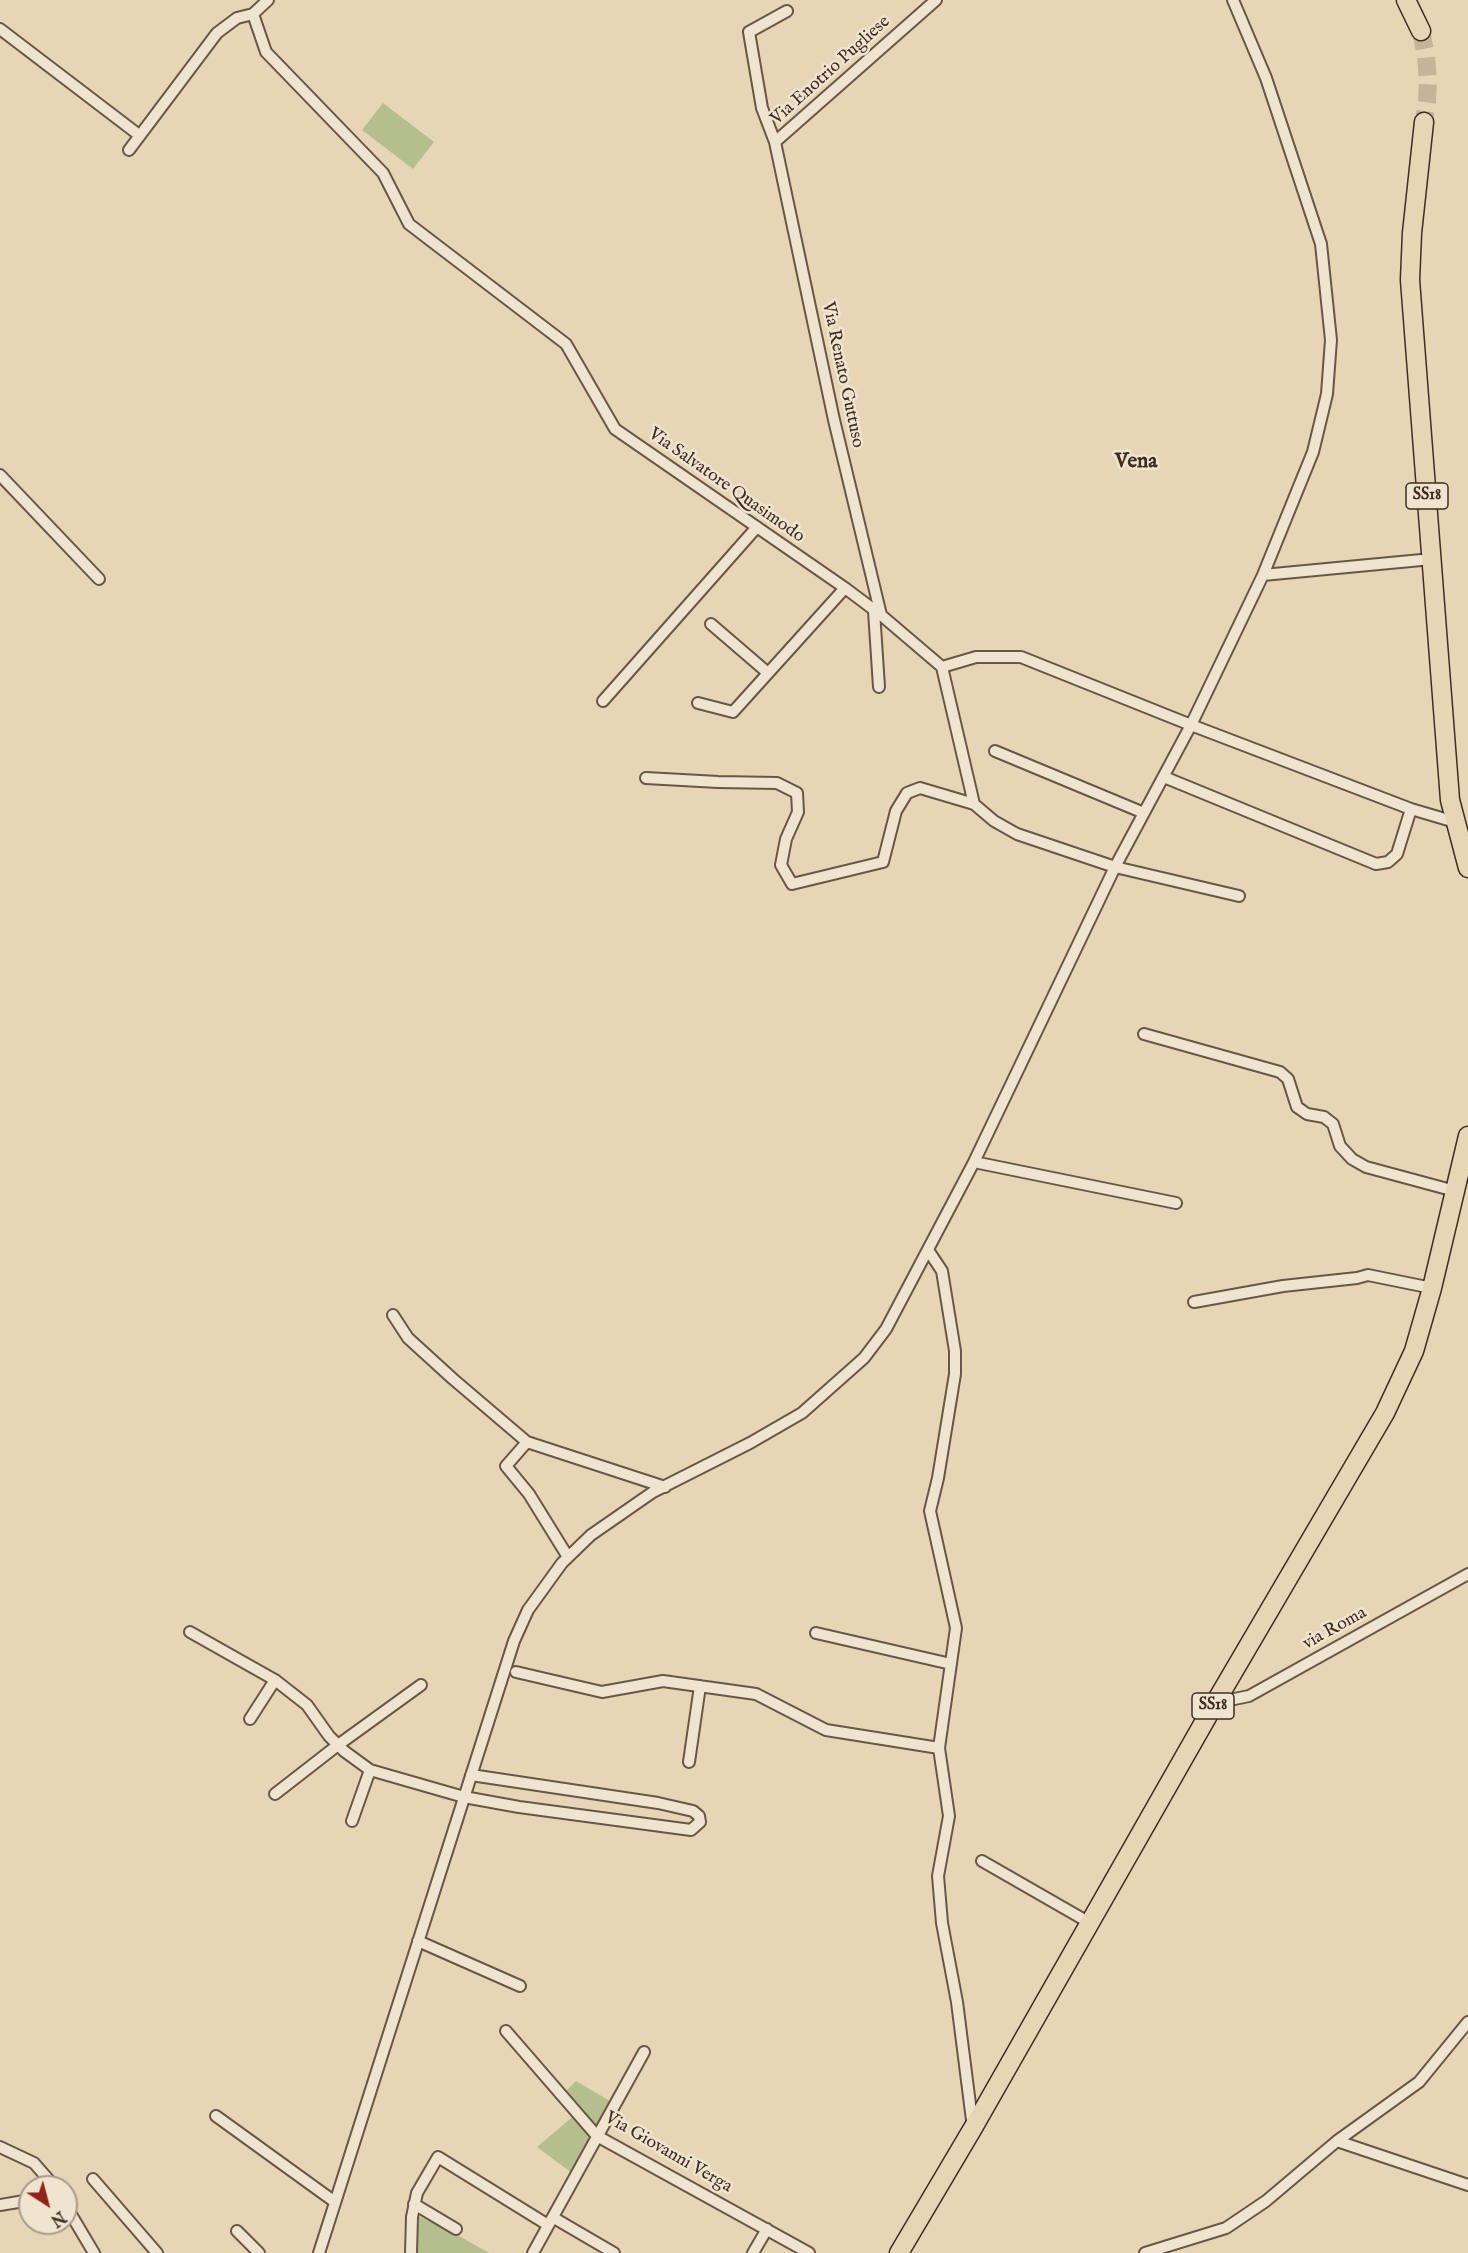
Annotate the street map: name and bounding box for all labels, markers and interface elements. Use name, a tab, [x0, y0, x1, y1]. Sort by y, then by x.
street label: Via Enotrio Pugliese	[767, 12, 895, 130]
street label: Via Renato Guttuso	[816, 300, 868, 450]
street label: Via Salvatore Quasimodo	[644, 424, 808, 548]
district label: Vena	[1115, 450, 1157, 476]
road number: SS18	[1406, 483, 1448, 509]
street label: via Roma	[1299, 1603, 1371, 1655]
road number: SS18	[1192, 1693, 1234, 1719]
street label: Via Giovanni Verga	[600, 2108, 736, 2198]
north arrow	[18, 2175, 78, 2235]
text: N	[46, 2206, 69, 2230]

